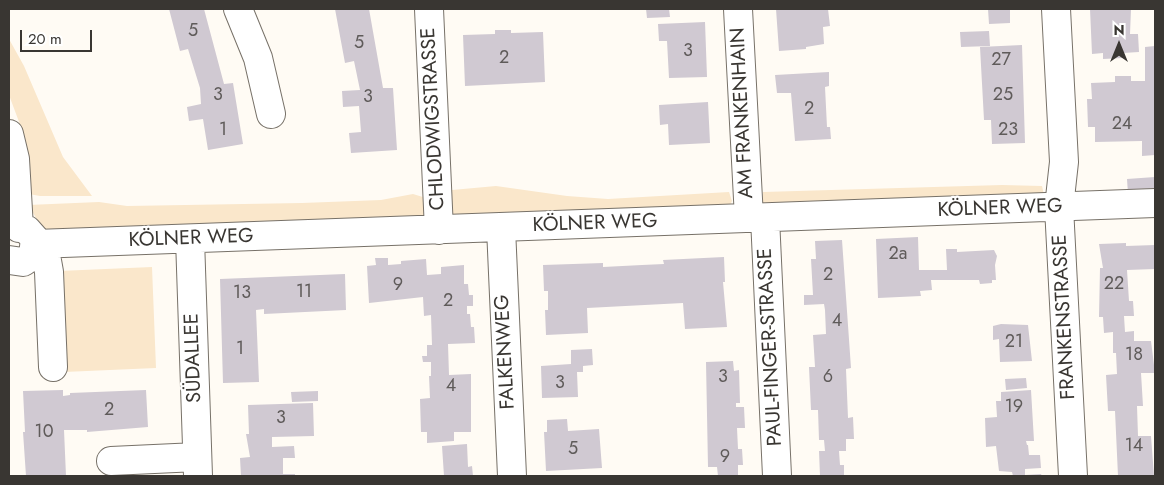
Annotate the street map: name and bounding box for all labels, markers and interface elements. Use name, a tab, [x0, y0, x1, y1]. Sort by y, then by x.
scale bar	[22, 20, 95, 52]
north arrow	[1094, 20, 1144, 70]
text: N	[1113, 20, 1125, 40]
house number: 5	[188, 21, 198, 43]
street label: CHLODWIGSTRASSE	[417, 27, 451, 211]
street label: AM FRANKENHAIN	[727, 27, 759, 199]
text: 20 m	[28, 28, 62, 50]
house number: 5	[354, 33, 364, 55]
house number: 3	[683, 41, 693, 63]
house number: 2	[499, 48, 509, 70]
house number: 27	[991, 50, 1011, 72]
house number: 3	[213, 85, 223, 107]
house number: 25	[993, 85, 1013, 107]
house number: 3	[363, 87, 373, 109]
house number: 2	[804, 99, 814, 121]
house number: 24	[1112, 114, 1132, 136]
house number: 1	[219, 120, 227, 142]
house number: 23	[998, 120, 1018, 142]
street label: KÖLNER WEG	[937, 195, 1063, 223]
street label: KÖLNER WEG	[532, 210, 658, 238]
street label: KÖLNER WEG	[128, 225, 254, 253]
street label: FRANKENSTRASSE	[1049, 234, 1081, 400]
house number: 2a	[889, 244, 907, 266]
street label: PAUL-FINGER-STRASSE	[754, 247, 788, 447]
house number: 2	[823, 265, 833, 287]
house number: 22	[1104, 274, 1124, 296]
house number: 9	[393, 275, 403, 297]
house number: 11	[296, 282, 312, 304]
house number: 13	[233, 283, 251, 305]
house number: 2	[443, 291, 453, 313]
street label: FALKENWEG	[491, 294, 521, 410]
house number: 4	[832, 311, 842, 333]
street label: SÜDALLEE	[180, 313, 208, 403]
house number: 21	[1005, 332, 1023, 354]
house number: 1	[236, 339, 244, 361]
house number: 18	[1125, 345, 1143, 367]
house number: 3	[718, 367, 728, 389]
house number: 6	[823, 367, 833, 389]
house number: 3	[555, 373, 565, 395]
house number: 4	[446, 376, 456, 398]
house number: 19	[1005, 397, 1023, 419]
house number: 2	[104, 400, 114, 422]
house number: 3	[276, 408, 286, 430]
house number: 10	[35, 422, 53, 444]
house number: 14	[1125, 436, 1143, 458]
house number: 5	[568, 439, 578, 461]
house number: 9	[720, 447, 730, 469]

